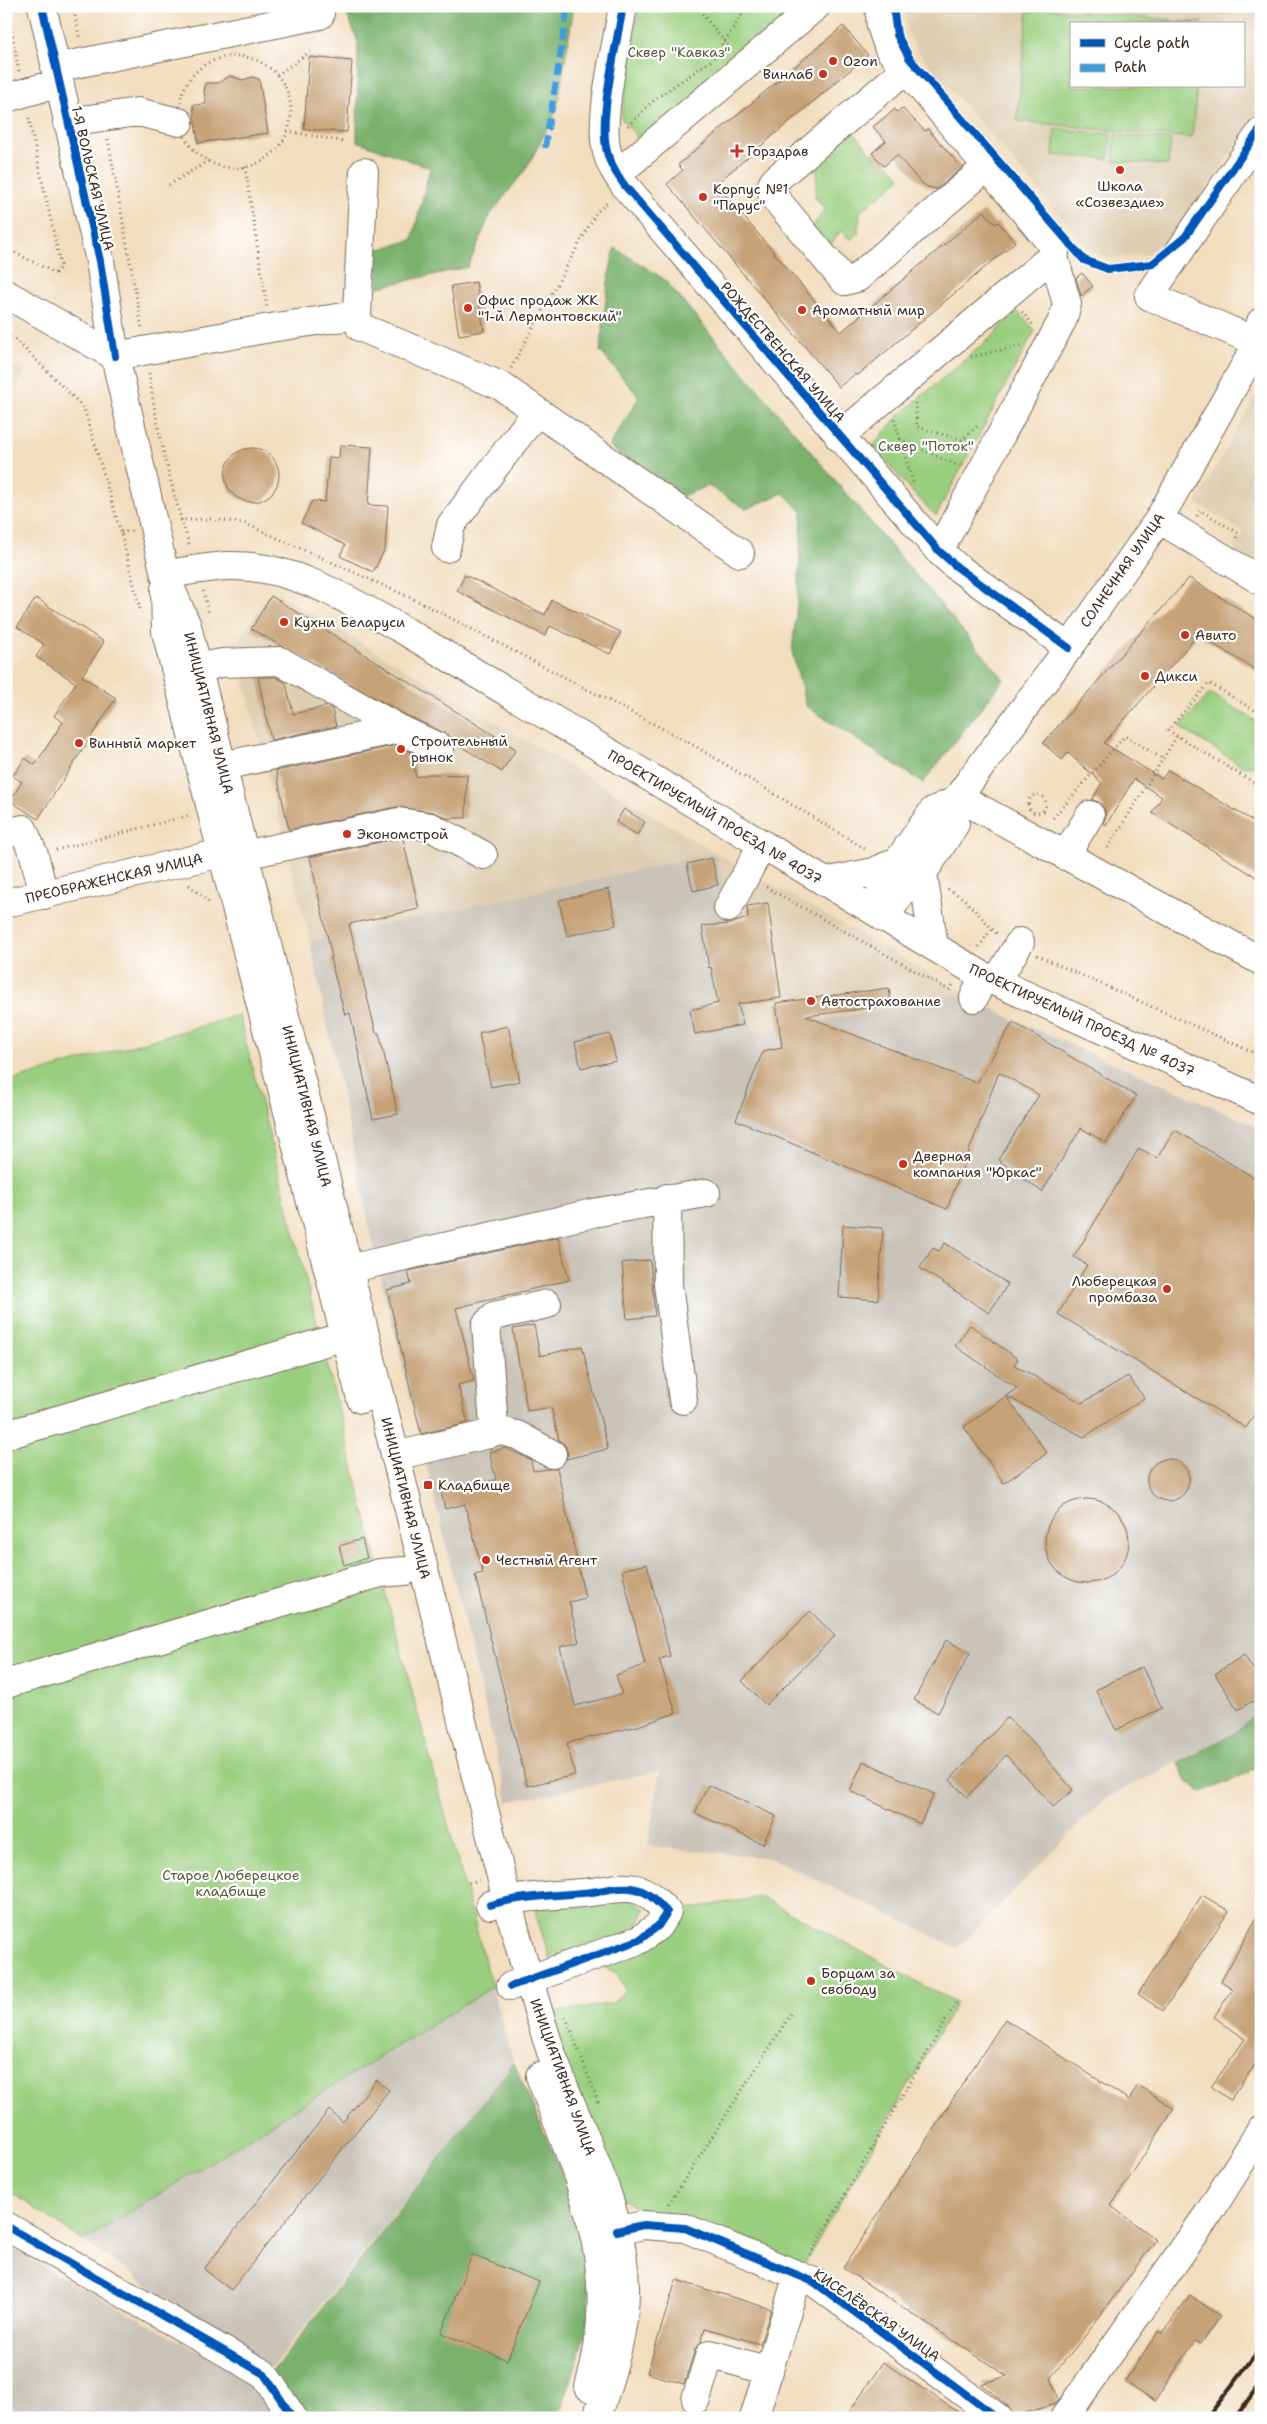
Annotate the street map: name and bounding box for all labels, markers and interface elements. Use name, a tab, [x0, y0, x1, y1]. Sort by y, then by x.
legend	[1070, 22, 1244, 88]
text: Cycle path	[1114, 33, 1190, 53]
park label: Сквер "Кавказ"	[627, 43, 731, 61]
place label: Ozon	[843, 52, 878, 70]
marker: Ozon	[827, 55, 839, 67]
text: Path	[1114, 57, 1147, 77]
place label: Винлаб	[763, 65, 813, 83]
marker: Винлаб	[817, 68, 829, 80]
street label: 1-Я ВОЛЬСКАЯ УЛИЦА	[68, 104, 118, 252]
place label: Горздрав	[747, 142, 808, 160]
marker: Горздрав	[731, 145, 743, 157]
marker: Школа «Созвездие»	[1114, 164, 1126, 176]
place label: Школа «Созвездие»	[1076, 177, 1165, 211]
place label: Корпус №1 "Парус"	[713, 180, 788, 214]
marker: Корпус №1 "Парус"	[697, 191, 709, 203]
street label: РОЖДЕСТВЕНСКАЯ УЛИЦА	[717, 278, 849, 426]
place label: Офис продаж ЖК "1-й Лермонтовский"	[478, 291, 622, 325]
place label: Ароматный мир	[812, 301, 925, 319]
marker: Офис продаж ЖК "1-й Лермонтовский"	[462, 302, 474, 314]
marker: Ароматный мир	[796, 304, 808, 316]
park label: Сквер "Поток"	[878, 437, 974, 455]
street label: СОЛНЕЧНАЯ УЛИЦА	[1076, 509, 1168, 631]
place label: Кухни Беларуси	[294, 613, 405, 631]
marker: Кухни Беларуси	[278, 616, 290, 628]
place label: Авито	[1195, 626, 1236, 644]
marker: Авито	[1179, 629, 1191, 641]
street label: ИНИЦИАТИВНАЯ УЛИЦА	[180, 630, 238, 796]
place label: Дикси	[1155, 667, 1198, 685]
marker: Дикси	[1139, 670, 1151, 682]
place label: Строительный рынок	[411, 732, 508, 766]
place label: Винный маркет	[89, 734, 197, 752]
marker: Винный маркет	[73, 737, 85, 749]
marker: Строительный рынок	[395, 743, 407, 755]
street label: ПРОЕКТИРУЕМЫЙ ПРОЕЗД № 4037	[604, 746, 826, 888]
place label: Экономстрой	[357, 825, 448, 843]
marker: Экономстрой	[341, 828, 353, 840]
street label: ПРЕОБРАЖЕНСКАЯ УЛИЦА	[24, 849, 204, 907]
street label: ПРОЕКТИРУЕМЫЙ ПРОЕЗД № 4037	[966, 960, 1198, 1080]
place label: Автострахование	[821, 992, 941, 1010]
marker: Автострахование	[805, 995, 817, 1007]
street label: ИНИЦИАТИВНАЯ УЛИЦА	[278, 1023, 336, 1189]
place label: Дверная компания "Юркас"	[913, 1147, 1042, 1181]
marker: Дверная компания "Юркас"	[897, 1158, 909, 1170]
place label: Люберецкая промбаза	[1072, 1272, 1157, 1306]
marker: Люберецкая промбаза	[1161, 1283, 1173, 1295]
street label: ИНИЦИАТИВНАЯ УЛИЦА	[377, 1415, 435, 1581]
place label: Кладбище	[438, 1476, 511, 1494]
marker: Кладбище	[422, 1479, 434, 1491]
place label: Честный Агент	[496, 1551, 598, 1569]
marker: Честный Агент	[480, 1554, 492, 1566]
park label: Старое Люберецкое кладбище	[162, 1866, 300, 1900]
place label: Борцам за свободу	[821, 1964, 895, 1998]
marker: Борцам за свободу	[805, 1975, 817, 1987]
street label: ИНИЦИАТИВНАЯ УЛИЦА	[526, 1996, 600, 2158]
street label: КИСЕЛЁВСКАЯ УЛИЦА	[810, 2265, 944, 2365]

